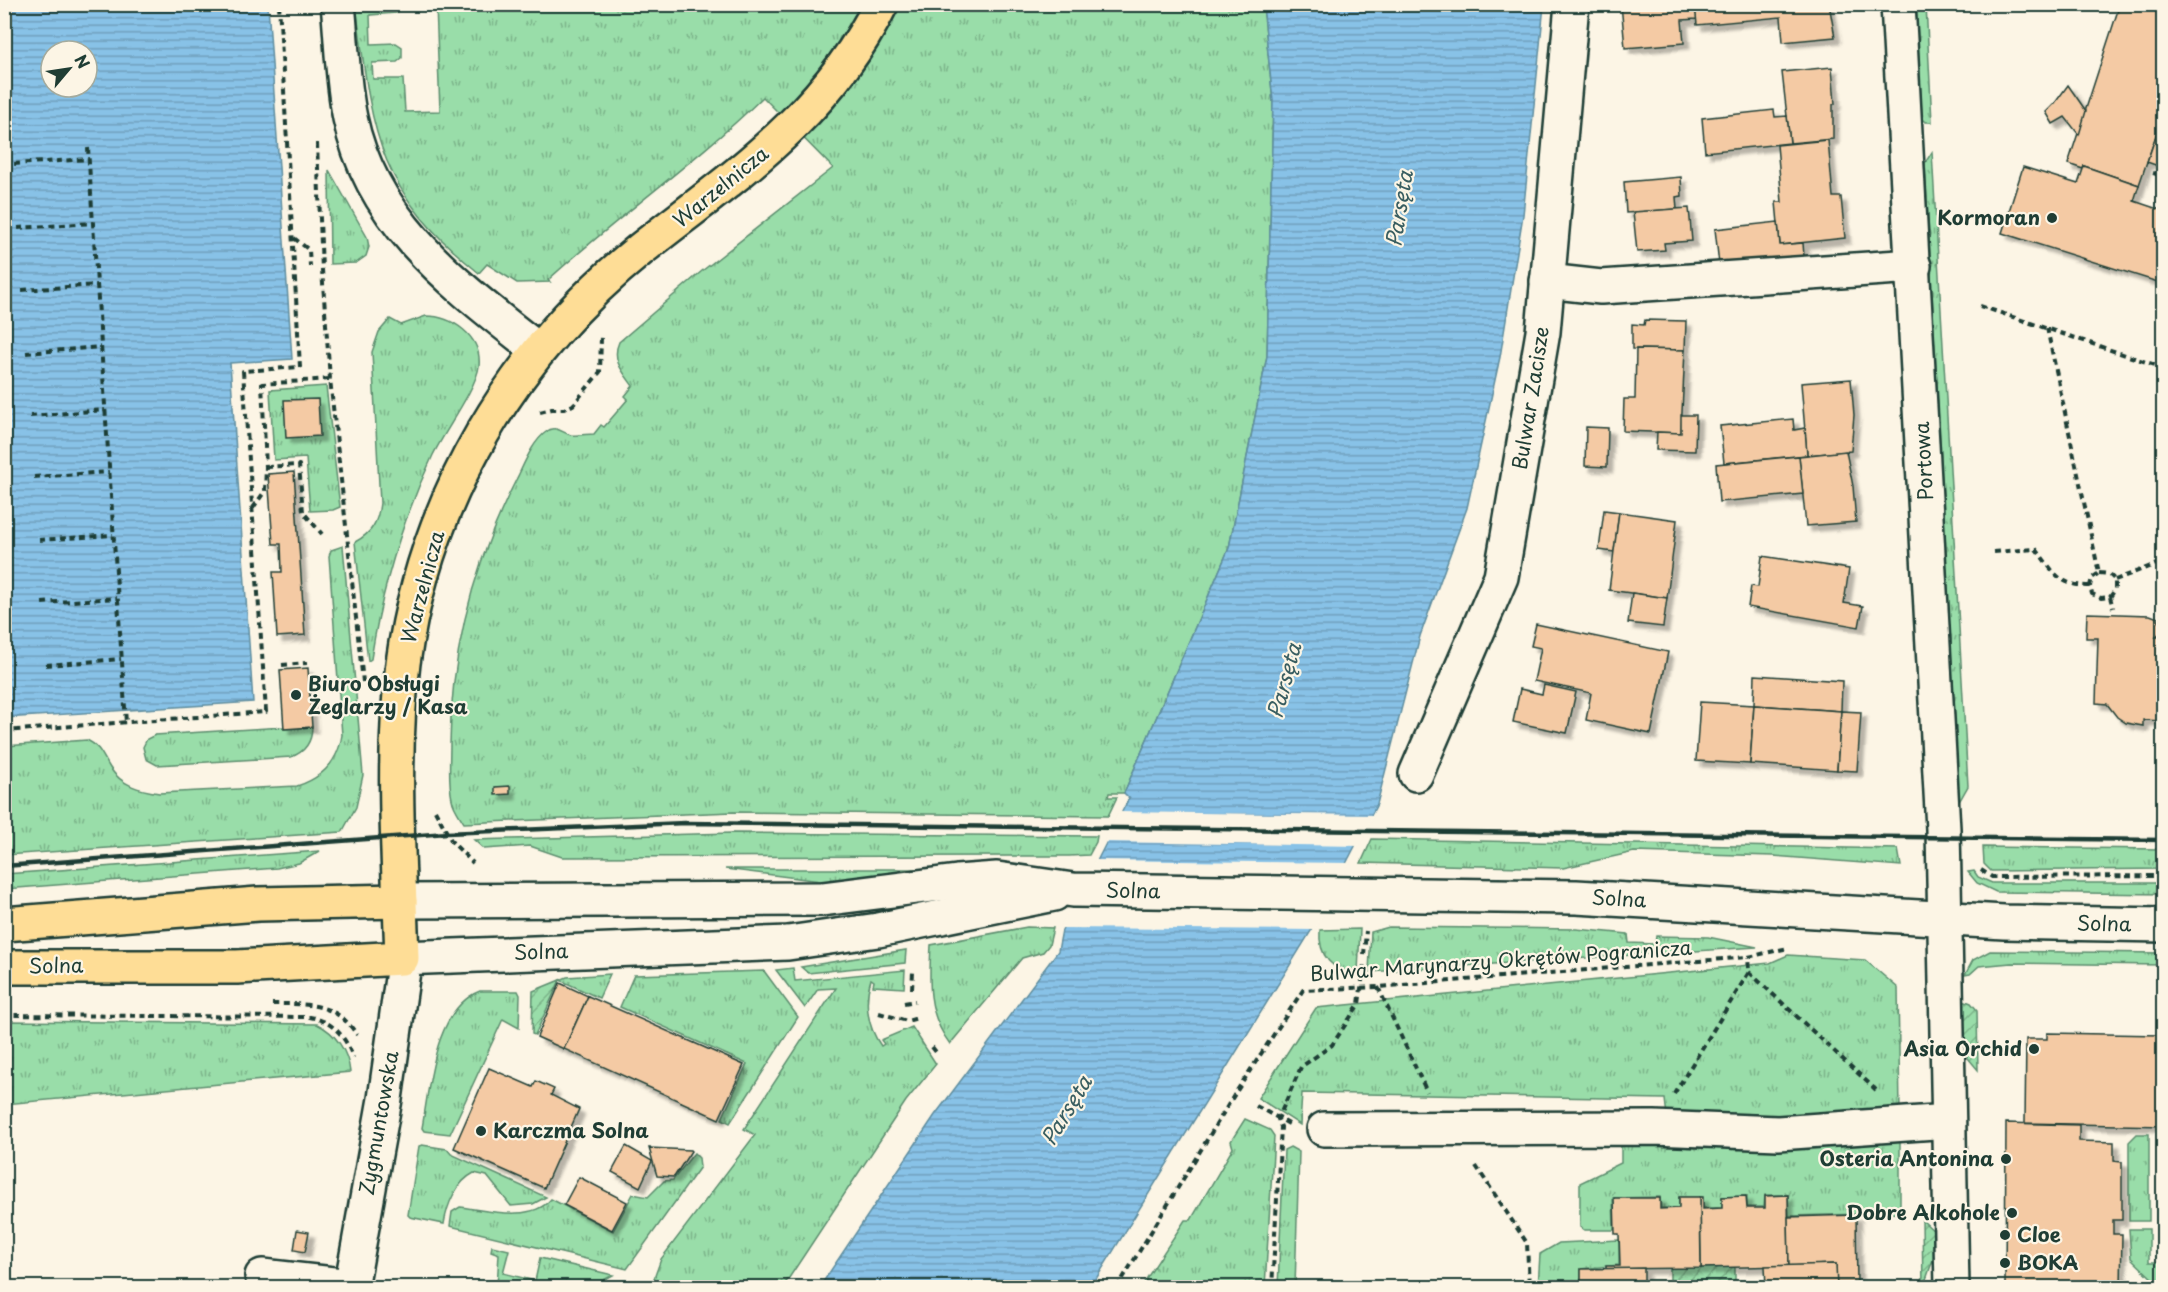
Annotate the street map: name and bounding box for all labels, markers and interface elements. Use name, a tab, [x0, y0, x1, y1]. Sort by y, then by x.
north arrow	[39, 39, 99, 99]
text: N	[69, 50, 97, 73]
street label: Warzelnicza	[666, 138, 775, 234]
water label: Parsęta	[1376, 167, 1420, 249]
place label: Kormoran	[1937, 202, 2040, 232]
marker: Kormoran	[2045, 211, 2059, 225]
street label: Bulwar Zacisze	[1504, 324, 1556, 472]
street label: Portowa	[1906, 420, 1940, 501]
street label: Warzelnicza	[393, 527, 452, 646]
water label: Parsęta	[1258, 638, 1309, 722]
place label: Biuro Obsługi Żeglarzy / Kasa	[308, 668, 468, 721]
marker: Biuro Obsługi Żeglarzy / Kasa	[289, 688, 303, 702]
street label: Solna	[1105, 875, 1161, 905]
street label: Solna	[1591, 882, 1648, 914]
street label: Solna	[2076, 908, 2132, 938]
street label: Bulwar Marynarzy Okrętów Pogranicza	[1309, 932, 1693, 988]
street label: Solna	[513, 935, 569, 967]
street label: Solna	[28, 950, 84, 980]
place label: Asia Orchid	[1903, 1033, 2022, 1063]
marker: Asia Orchid	[2027, 1042, 2041, 1056]
street label: Zygmuntowska	[351, 1048, 406, 1197]
water label: Parsęta	[1032, 1068, 1099, 1151]
place label: Karczma Solna	[493, 1115, 649, 1145]
marker: Karczma Solna	[474, 1124, 488, 1138]
place label: Osteria Antonina	[1820, 1143, 1994, 1173]
marker: Osteria Antonina	[1999, 1152, 2013, 1166]
place label: Dobre Alkohole	[1846, 1197, 2000, 1227]
marker: Dobre Alkohole	[2005, 1206, 2019, 1220]
place label: Cloe	[2017, 1219, 2061, 1249]
marker: Cloe	[1998, 1228, 2012, 1242]
place label: BOKA	[2017, 1247, 2079, 1277]
marker: BOKA	[1998, 1256, 2012, 1270]

